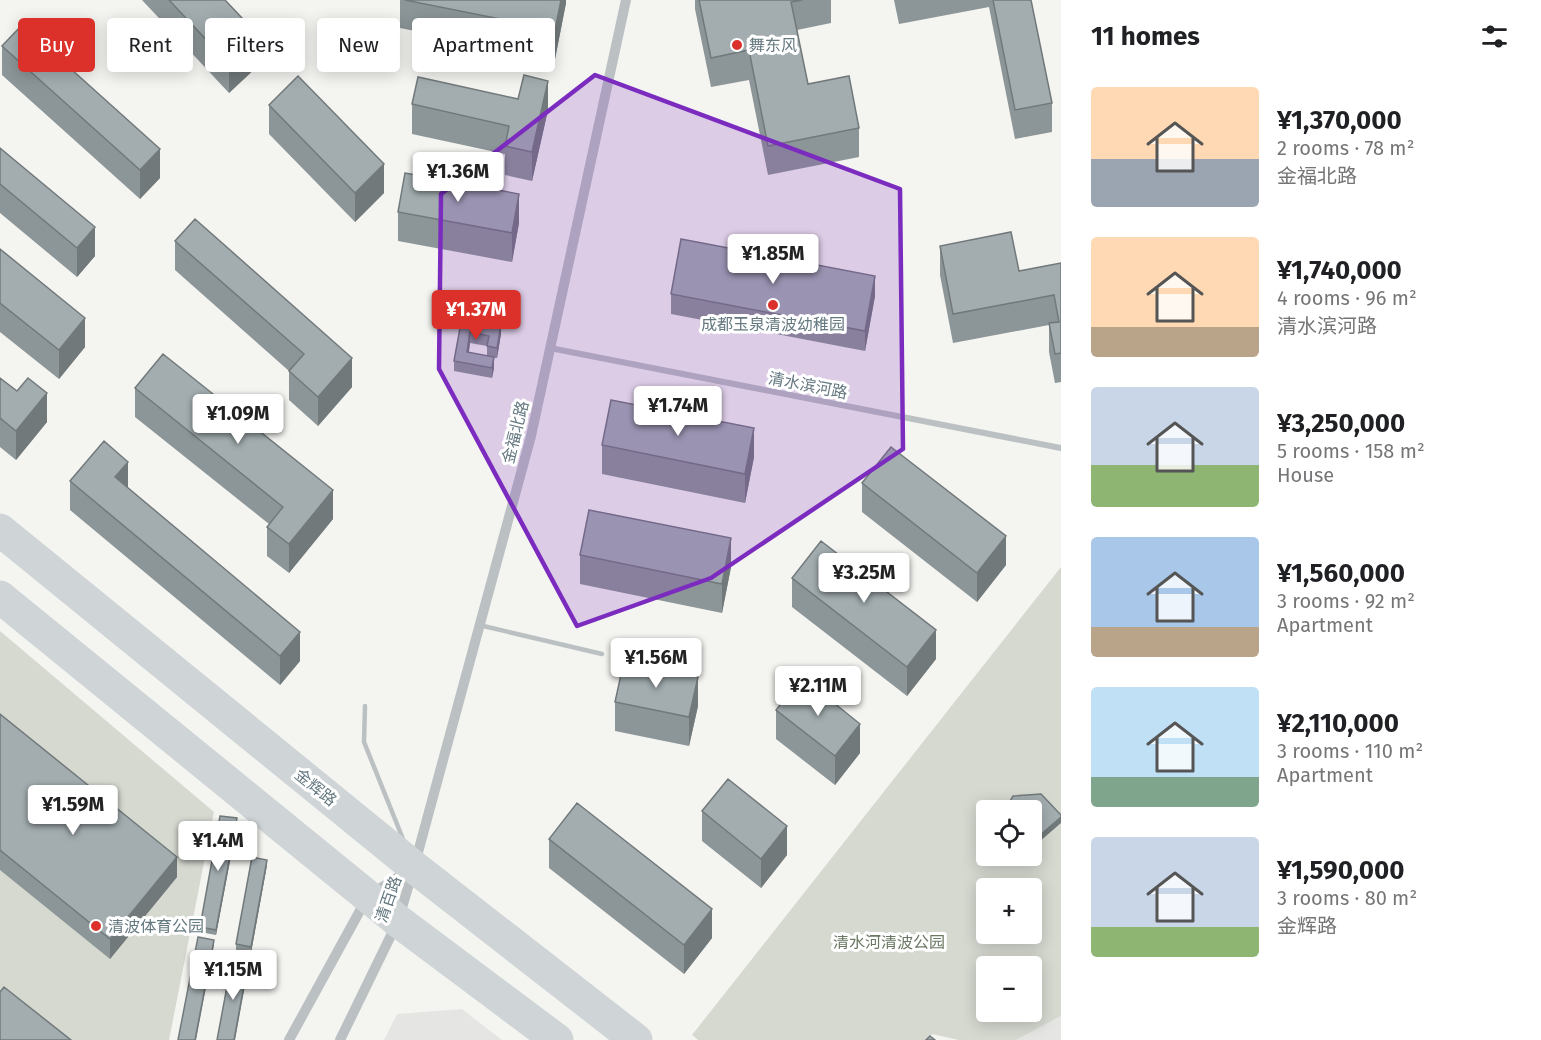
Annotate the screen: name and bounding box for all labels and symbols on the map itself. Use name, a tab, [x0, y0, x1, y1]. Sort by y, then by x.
place label: 舞东风	[749, 36, 797, 55]
marker: 舞东风	[730, 38, 744, 52]
pin: ¥1.36M	[409, 152, 507, 203]
pin: ¥1.85M	[724, 234, 822, 285]
pin: ¥1.37M	[427, 290, 525, 341]
marker: 成都玉泉清波幼稚园	[766, 298, 780, 312]
place label: 成都玉泉清波幼稚园	[701, 315, 845, 334]
street label: 清水滨河路	[767, 369, 849, 402]
pin: ¥1.74M	[629, 386, 727, 437]
pin: ¥1.09M	[189, 394, 287, 445]
street label: 金福北路	[499, 399, 532, 465]
pin: ¥3.25M	[815, 553, 913, 604]
pin: ¥1.56M	[607, 638, 705, 689]
pin: ¥2.11M	[769, 666, 867, 717]
street label: 金辉路	[291, 765, 340, 810]
pin: ¥1.59M	[24, 785, 122, 836]
pin: ¥1.4M	[176, 821, 260, 872]
street label: 清百路	[372, 873, 405, 925]
place label: 清波体育公园	[108, 917, 204, 936]
marker: 清波体育公园	[89, 919, 103, 933]
park label: 清水河清波公园	[833, 933, 945, 952]
pin: ¥1.15M	[184, 950, 282, 1001]

